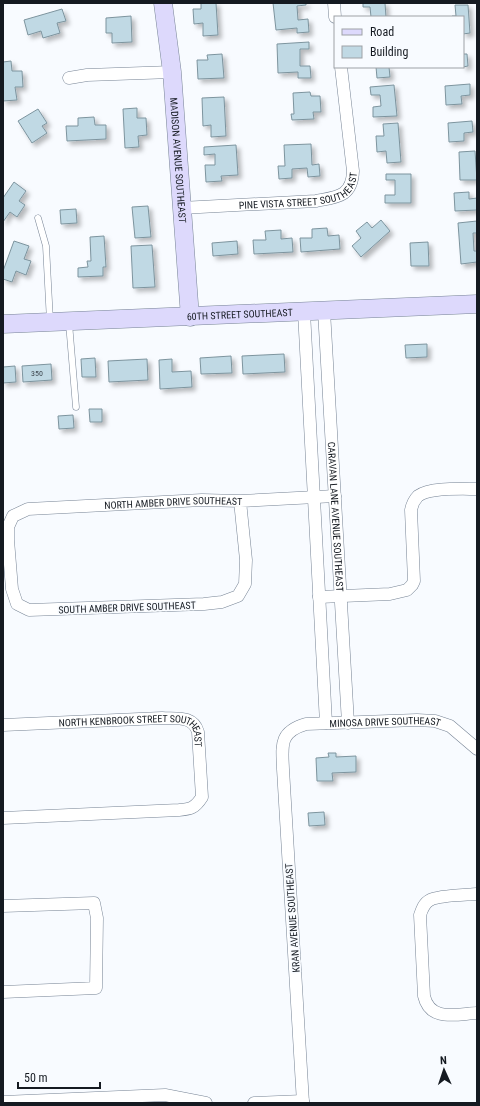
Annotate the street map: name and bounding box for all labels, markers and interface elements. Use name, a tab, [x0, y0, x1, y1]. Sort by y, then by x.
legend	[334, 16, 464, 68]
text: Road	[370, 25, 394, 39]
text: Building	[370, 45, 408, 59]
street label: MADISON AVENUE SOUTHEAST	[168, 97, 188, 223]
street label: PINE VISTA STREET SOUTHEAST	[239, 172, 359, 211]
street label: 60TH STREET SOUTHEAST	[187, 307, 293, 322]
house number: 350	[31, 369, 43, 378]
street label: CARAVAN LANE AVENUE SOUTHEAST	[326, 441, 345, 592]
street label: NORTH AMBER DRIVE SOUTHEAST	[104, 495, 242, 511]
street label: SOUTH AMBER DRIVE SOUTHEAST	[58, 600, 196, 615]
street label: NORTH KENBROOK STREET SOUTHEAST	[58, 713, 204, 747]
street label: MINOSA DRIVE SOUTHEAST	[329, 715, 442, 729]
street label: KRAN AVENUE SOUTHEAST	[283, 863, 302, 973]
north arrow	[424, 1050, 464, 1090]
text: N	[440, 1054, 447, 1067]
scale bar	[18, 1064, 100, 1090]
text: 50 m	[24, 1071, 48, 1085]

